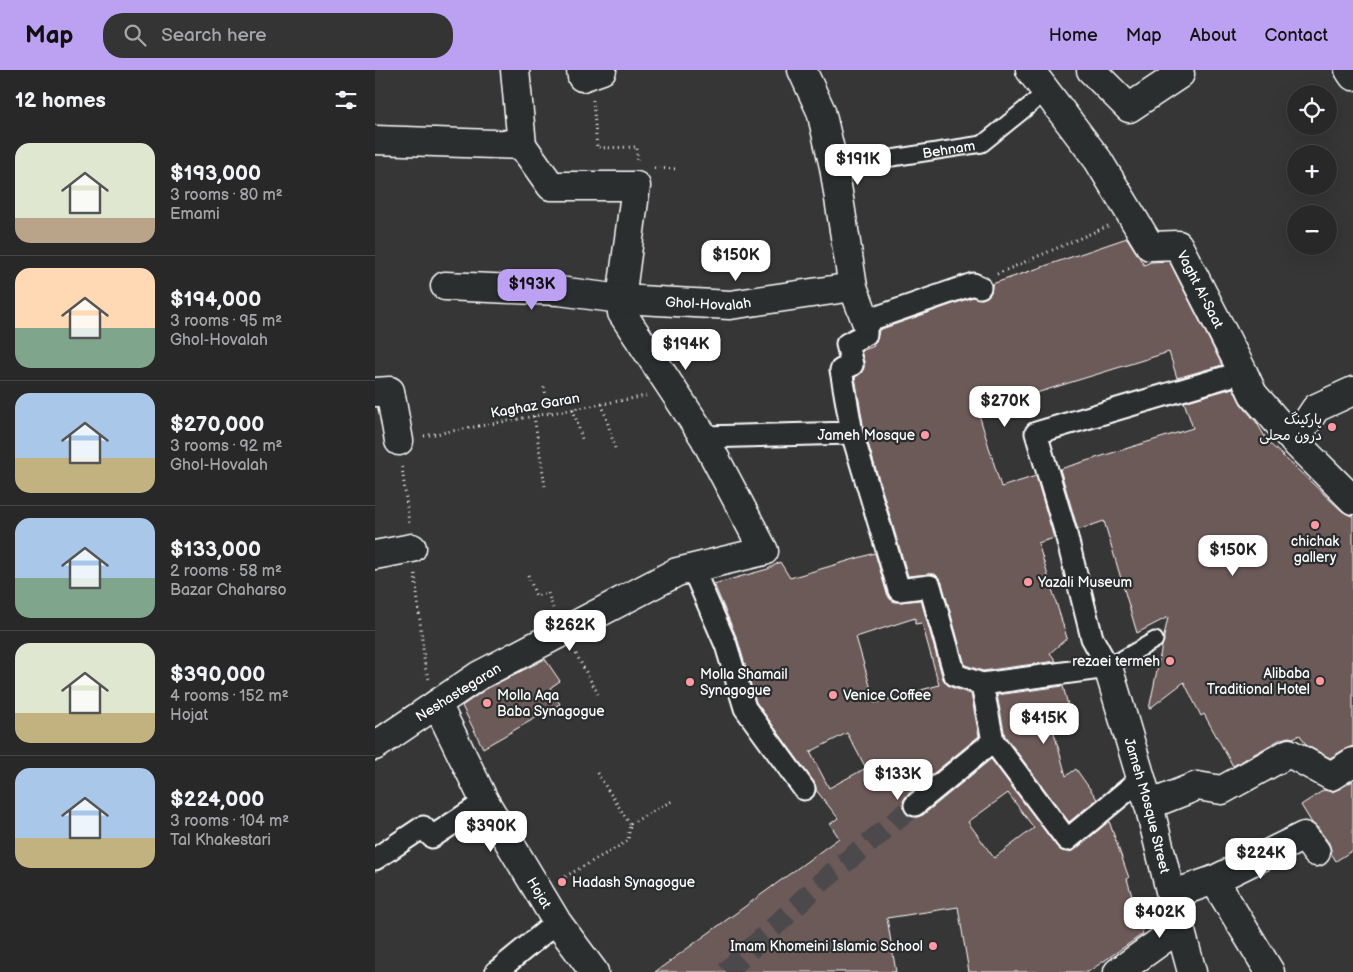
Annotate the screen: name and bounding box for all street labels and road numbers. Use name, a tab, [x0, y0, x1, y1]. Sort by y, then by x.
street label: Behnam	[921, 137, 976, 162]
street label: Vaght Al-Saat	[1173, 248, 1227, 332]
street label: Ghol-Hovalah	[665, 293, 752, 314]
street label: Kaghaz Garan	[489, 389, 581, 422]
street label: Neshastegaran	[413, 659, 504, 725]
street label: Jameh Mosque Street	[1120, 736, 1174, 876]
street label: Hojat	[523, 874, 555, 912]

